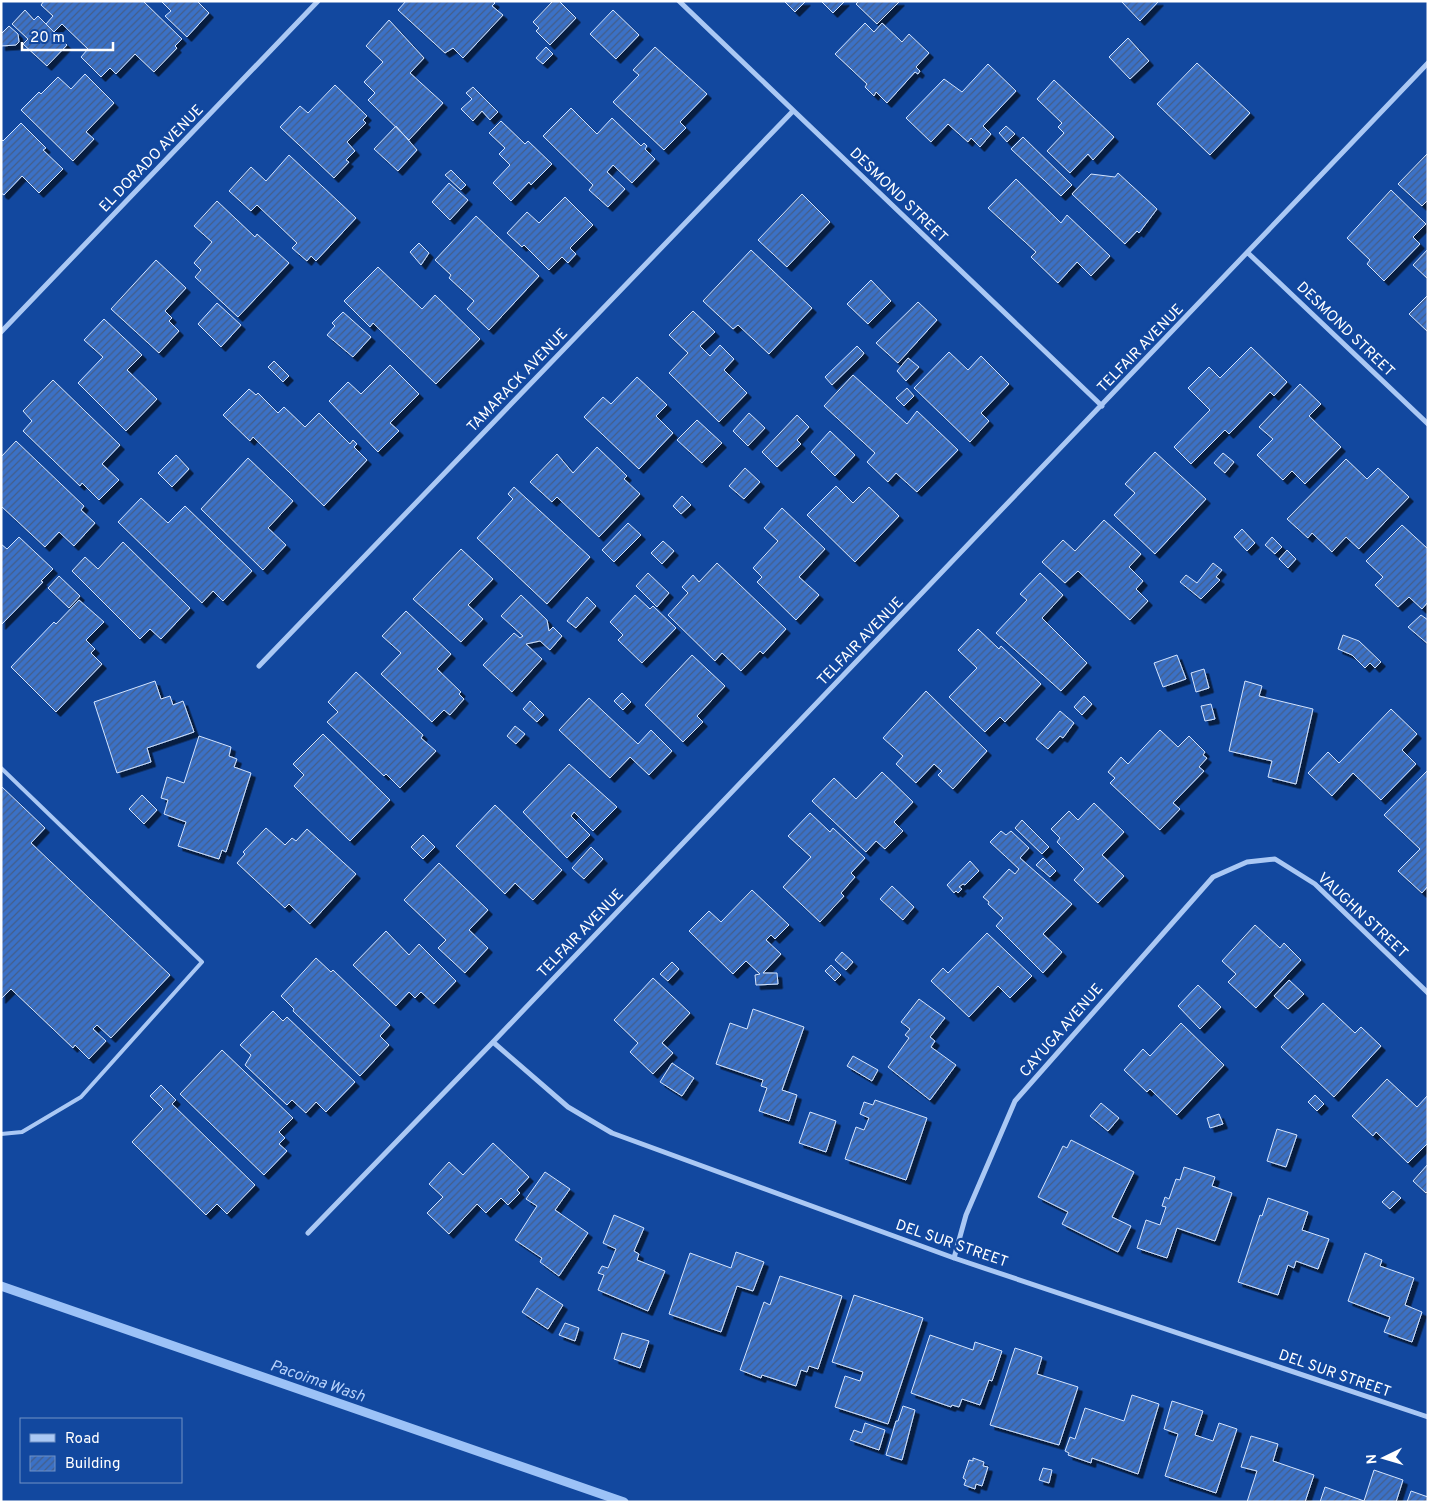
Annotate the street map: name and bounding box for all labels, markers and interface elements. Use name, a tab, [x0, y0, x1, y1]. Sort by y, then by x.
scale bar	[22, 20, 114, 52]
text: 20 m	[30, 29, 65, 48]
street label: EL DORADO AVENUE	[96, 101, 208, 217]
street label: DESMOND STREET	[845, 144, 951, 248]
street label: DESMOND STREET	[1292, 278, 1398, 382]
street label: TELFAIR AVENUE	[1094, 301, 1188, 398]
street label: TAMARACK AVENUE	[464, 325, 573, 437]
street label: TELFAIR AVENUE	[814, 594, 908, 691]
street label: VAUGHN STREET	[1313, 869, 1411, 963]
street label: TELFAIR AVENUE	[534, 886, 628, 983]
street label: CAYUGA AVENUE	[1016, 980, 1108, 1082]
street label: DEL SUR STREET	[893, 1216, 1010, 1273]
street label: DEL SUR STREET	[1276, 1346, 1393, 1403]
water label: Pacoima Wash	[267, 1356, 368, 1408]
legend	[20, 1418, 182, 1483]
text: Road	[65, 1430, 100, 1449]
north arrow	[1359, 1433, 1409, 1483]
text: N	[1364, 1453, 1381, 1465]
text: Building	[65, 1455, 120, 1474]

